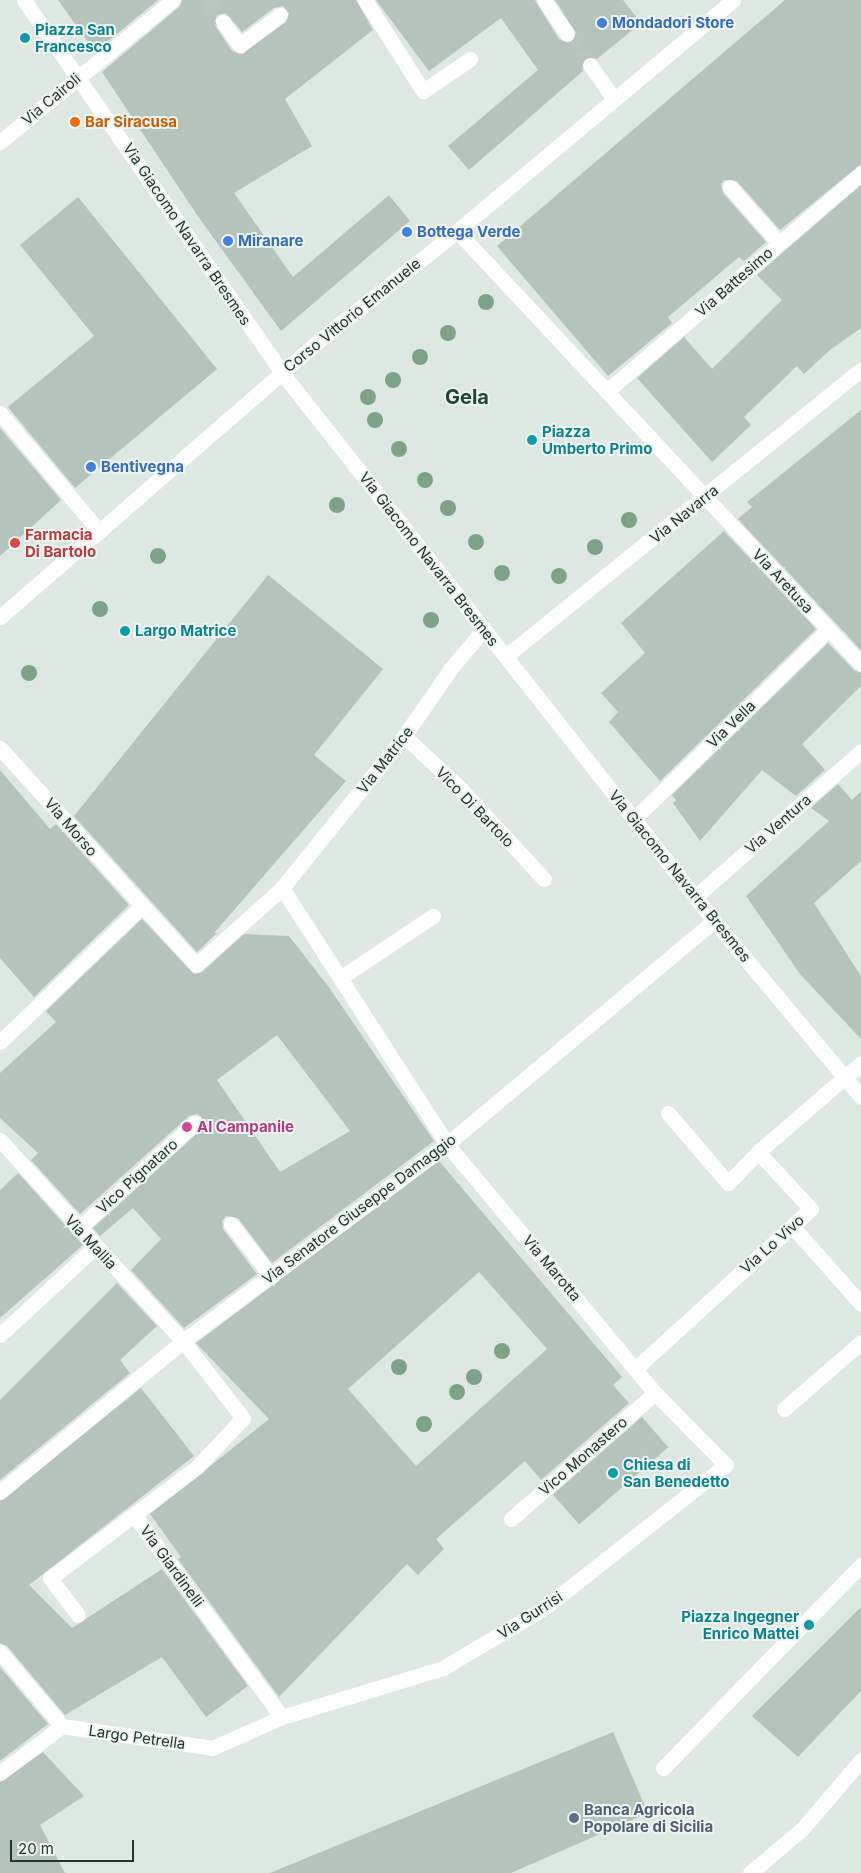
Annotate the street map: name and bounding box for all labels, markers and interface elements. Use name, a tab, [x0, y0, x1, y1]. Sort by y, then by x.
place label: Mondadori Store	[612, 14, 734, 32]
marker: Mondadori Store	[596, 17, 608, 29]
place label: Piazza San Francesco	[35, 20, 115, 55]
marker: Piazza San Francesco	[19, 32, 31, 44]
street label: Via Cairoli	[18, 69, 84, 129]
place label: Bar Siracusa	[85, 113, 177, 131]
marker: Bar Siracusa	[69, 116, 81, 128]
street label: Via Giacomo Navarra Bresmes	[119, 139, 255, 329]
place label: Bottega Verde	[417, 223, 520, 241]
marker: Bottega Verde	[401, 226, 413, 238]
place label: Miranare	[238, 232, 303, 250]
marker: Miranare	[222, 235, 234, 247]
street label: Via Battesimo	[692, 244, 776, 320]
street label: Corso Vittorio Emanuele	[280, 254, 424, 376]
district label: Gela	[445, 385, 489, 409]
place label: Piazza Umberto Primo	[542, 422, 652, 457]
marker: Piazza Umberto Primo	[526, 434, 538, 446]
place label: Bentivegna	[101, 458, 184, 476]
marker: Bentivegna	[85, 461, 97, 473]
street label: Via Giacomo Navarra Bresmes	[355, 468, 503, 650]
street label: Via Navarra	[646, 481, 722, 547]
place label: Farmacia Di Bartolo	[25, 525, 96, 560]
marker: Farmacia Di Bartolo	[9, 537, 21, 549]
street label: Via Aretusa	[749, 545, 817, 617]
place label: Largo Matrice	[135, 622, 236, 640]
marker: Largo Matrice	[119, 625, 131, 637]
street label: Via Vella	[703, 696, 759, 752]
street label: Via Matrice	[353, 723, 417, 797]
street label: Vico Di Bartolo	[432, 763, 518, 851]
street label: Via Giacomo Navarra Bresmes	[605, 786, 755, 966]
street label: Via Ventura	[741, 790, 815, 858]
street label: Via Morso	[41, 794, 101, 860]
place label: Al Campanile	[197, 1118, 294, 1136]
marker: Al Campanile	[181, 1121, 193, 1133]
street label: Via Senatore Giuseppe Damaggio	[259, 1130, 459, 1288]
street label: Vico Pignataro	[93, 1135, 181, 1217]
street label: Via Mallia	[61, 1211, 121, 1273]
street label: Via Lo Vivo	[736, 1211, 808, 1277]
street label: Via Marotta	[519, 1231, 585, 1305]
street label: Vico Monastero	[535, 1413, 631, 1499]
place label: Chiesa di San Benedetto	[623, 1455, 729, 1490]
marker: Chiesa di San Benedetto	[607, 1467, 619, 1479]
street label: Via Giardinelli	[136, 1522, 208, 1610]
street label: Via Gurrisi	[494, 1587, 566, 1643]
place label: Piazza Ingegner Enrico Mattei	[681, 1607, 799, 1642]
marker: Piazza Ingegner Enrico Mattei	[803, 1619, 815, 1631]
street label: Largo Petrella	[87, 1721, 187, 1753]
place label: Banca Agricola Popolare di Sicilia	[584, 1800, 713, 1835]
marker: Banca Agricola Popolare di Sicilia	[568, 1812, 580, 1824]
scale bar	[12, 1830, 136, 1862]
text: 20 m	[18, 1839, 54, 1858]

